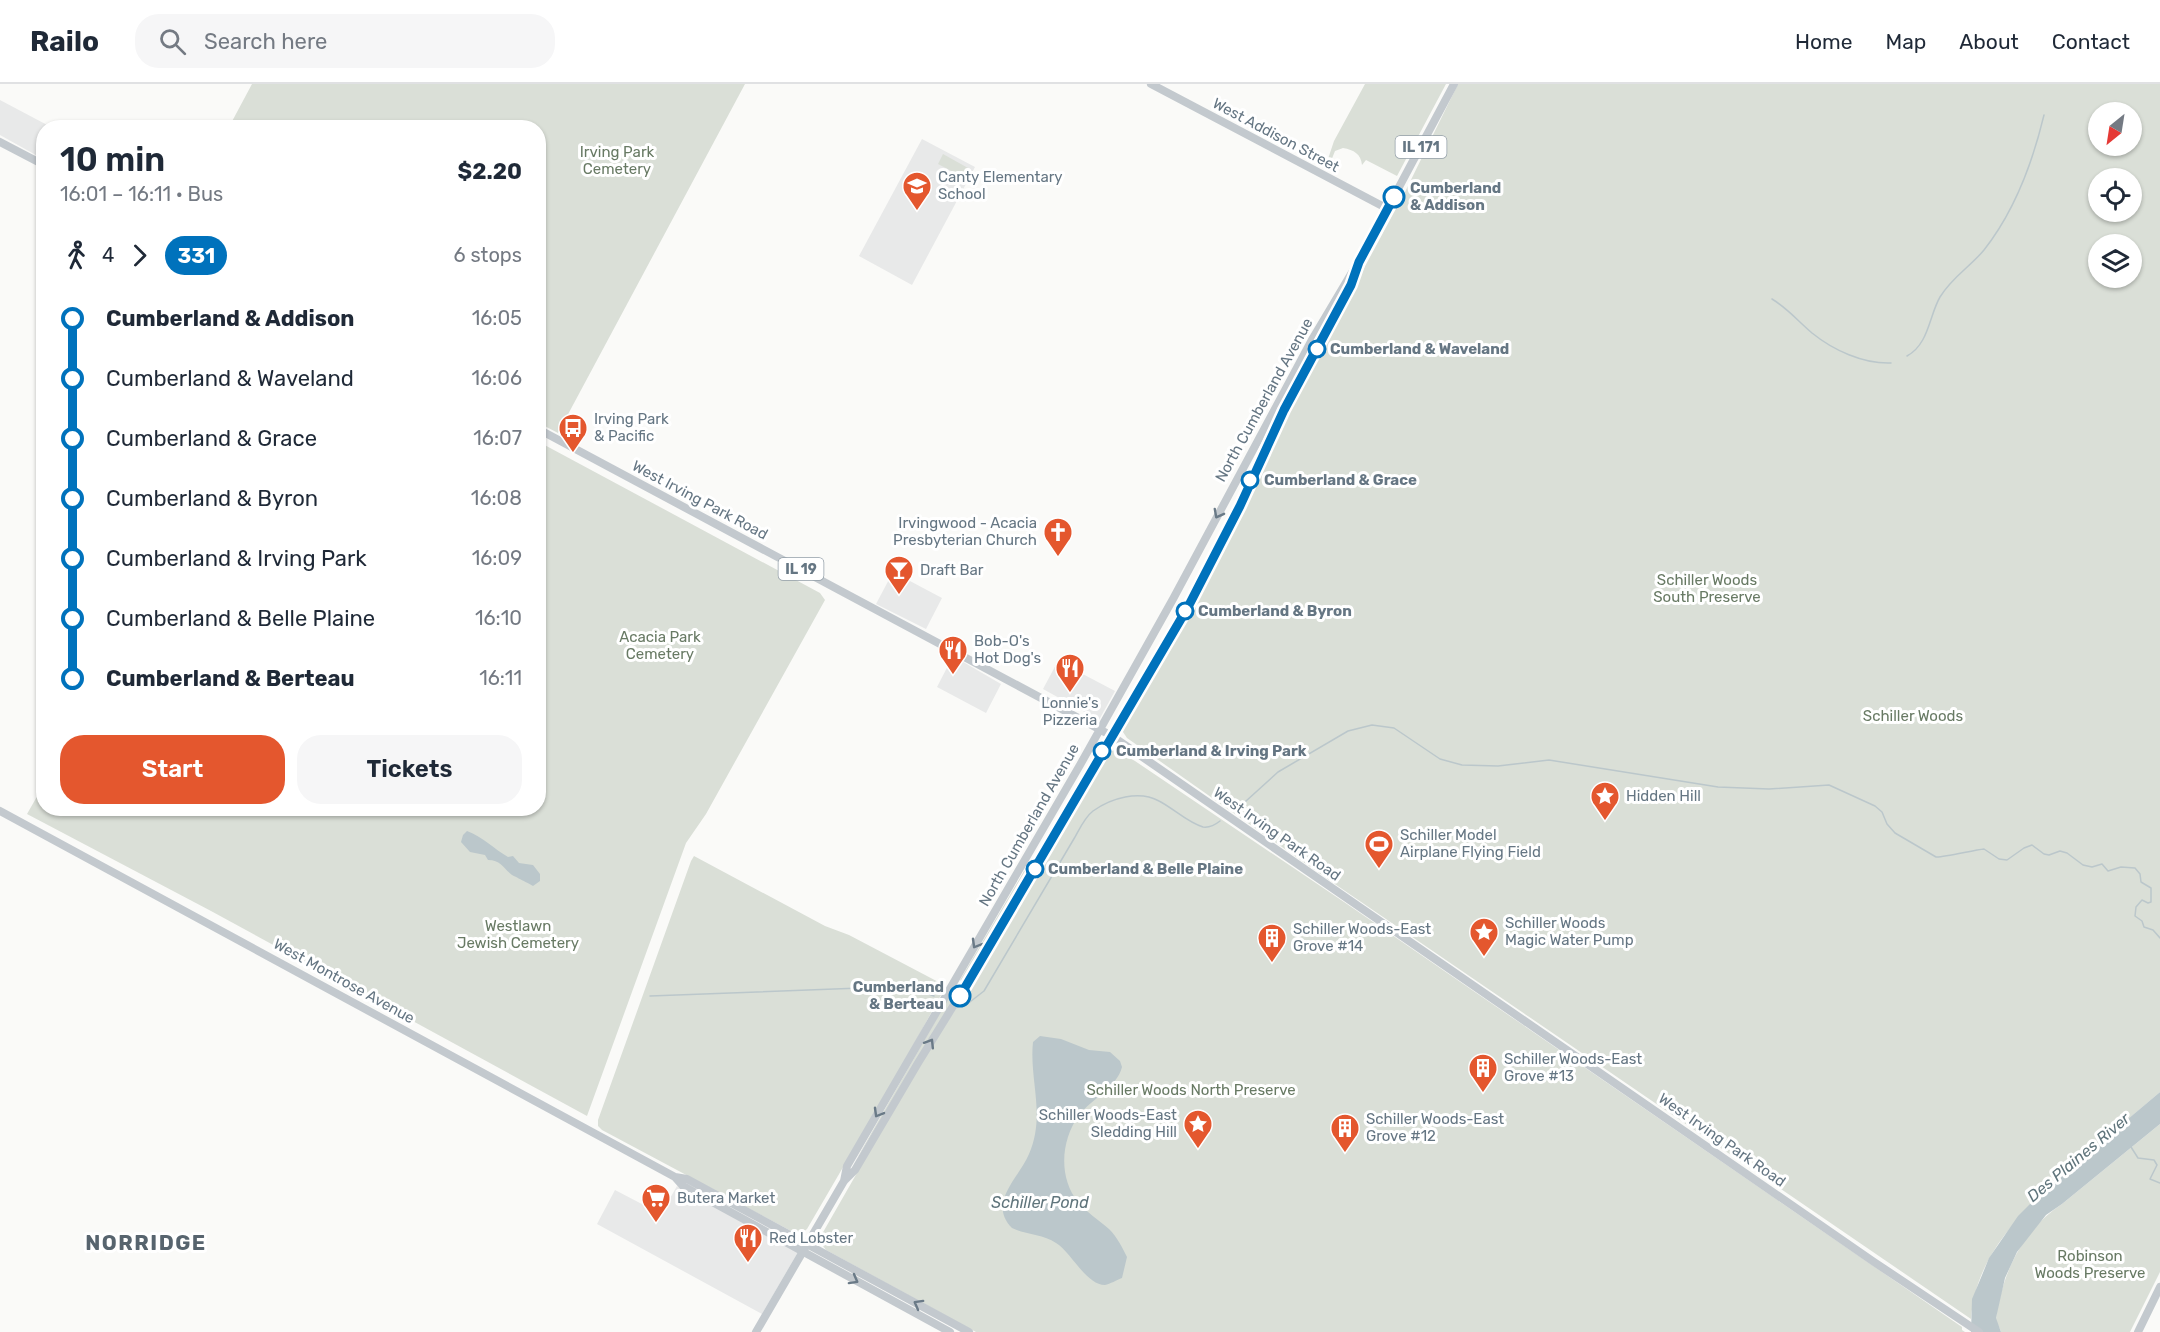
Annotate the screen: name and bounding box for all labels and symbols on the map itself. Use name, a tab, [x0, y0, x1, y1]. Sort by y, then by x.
street label: West Addison Street	[1210, 94, 1342, 176]
north arrow	[2088, 102, 2142, 156]
road number: IL 171	[1396, 136, 1446, 158]
park label: Irving Park Cemetery	[580, 143, 655, 178]
place label: Canty Elementary School	[938, 168, 1063, 203]
school or university icon: Canty Elementary School	[901, 170, 933, 212]
place label: Cumberland & Addison	[1410, 179, 1501, 214]
marker: Cumberland & Addison	[1383, 186, 1405, 208]
street label: North Cumberland Avenue	[1211, 315, 1317, 485]
marker: Cumberland & Waveland	[1308, 340, 1326, 358]
place label: Cumberland & Waveland	[1330, 340, 1509, 358]
place label: Irving Park & Pacific	[594, 410, 669, 445]
bus stop icon: Irving Park & Pacific	[557, 412, 589, 454]
street label: West Irving Park Road	[629, 457, 771, 543]
marker: Cumberland & Grace	[1241, 471, 1259, 489]
place label: Cumberland & Grace	[1264, 471, 1417, 489]
one-way arrow	[1214, 508, 1225, 518]
place label: Irvingwood - Acacia Presbyterian Church	[893, 514, 1037, 549]
church icon: Irvingwood - Acacia Presbyterian Church	[1042, 516, 1074, 558]
bar icon: Draft Bar	[883, 554, 915, 596]
road number: IL 19	[778, 558, 824, 580]
place label: Draft Bar	[920, 561, 984, 579]
park label: Schiller Woods South Preserve	[1653, 571, 1761, 606]
marker: Cumberland & Byron	[1176, 602, 1194, 620]
place label: Cumberland & Byron	[1198, 602, 1352, 620]
park label: Acacia Park Cemetery	[619, 628, 701, 663]
place label: Bob-O's Hot Dog's	[974, 632, 1042, 667]
restaurant icon: Bob-O's Hot Dog's	[937, 634, 969, 676]
restaurant icon: Lonnie's Pizzeria	[1054, 652, 1086, 694]
place label: Lonnie's Pizzeria	[1041, 694, 1099, 729]
park label: Schiller Woods	[1863, 707, 1964, 725]
street label: North Cumberland Avenue	[975, 741, 1083, 909]
marker: Cumberland & Irving Park	[1093, 742, 1111, 760]
place label: Cumberland & Irving Park	[1116, 742, 1307, 760]
place icon: Hidden Hill	[1589, 780, 1621, 822]
street label: West Irving Park Road	[1210, 783, 1344, 885]
place label: Hidden Hill	[1626, 787, 1701, 805]
place label: Schiller Model Airplane Flying Field	[1400, 826, 1541, 861]
sports icon: Schiller Model Airplane Flying Field	[1363, 828, 1395, 870]
marker: Cumberland & Belle Plaine	[1026, 860, 1044, 878]
place label: Cumberland & Belle Plaine	[1048, 860, 1243, 878]
place label: Schiller Woods Magic Water Pump	[1505, 914, 1634, 949]
place icon: Schiller Woods Magic Water Pump	[1468, 916, 1500, 958]
park label: Westlawn Jewish Cemetery	[457, 917, 579, 952]
place label: Schiller Woods-East Grove #14	[1293, 920, 1431, 955]
building icon: Schiller Woods-East Grove #14	[1256, 922, 1288, 964]
street label: West Montrose Avenue	[270, 935, 418, 1027]
one-way arrow	[972, 938, 984, 948]
place label: Cumberland & Berteau	[853, 978, 944, 1013]
marker: Cumberland & Berteau	[949, 985, 971, 1007]
one-way arrow	[923, 1038, 934, 1049]
place label: Schiller Woods-East Grove #13	[1504, 1050, 1642, 1085]
building icon: Schiller Woods-East Grove #13	[1467, 1052, 1499, 1094]
park label: Schiller Woods North Preserve	[1086, 1081, 1296, 1099]
street label: West Irving Park Road	[1655, 1089, 1789, 1191]
place label: Schiller Woods-East Sledding Hill	[1039, 1106, 1177, 1141]
one-way arrow	[874, 1107, 886, 1117]
place icon: Schiller Woods-East Sledding Hill	[1182, 1108, 1214, 1150]
water label: Des Plaines River	[2023, 1108, 2134, 1206]
place label: Schiller Woods-East Grove #12	[1366, 1110, 1504, 1145]
building icon: Schiller Woods-East Grove #12	[1329, 1112, 1361, 1154]
supermarket icon: Butera Market	[640, 1182, 672, 1224]
place label: Butera Market	[677, 1189, 775, 1207]
water label: Schiller Pond	[991, 1193, 1089, 1212]
restaurant icon: Red Lobster	[732, 1222, 764, 1264]
place label: Red Lobster	[769, 1229, 853, 1247]
district label: NORRIDGE	[85, 1230, 207, 1255]
park label: Robinson Woods Preserve	[2035, 1247, 2145, 1282]
one-way arrow	[848, 1273, 858, 1284]
one-way arrow	[913, 1300, 924, 1311]

